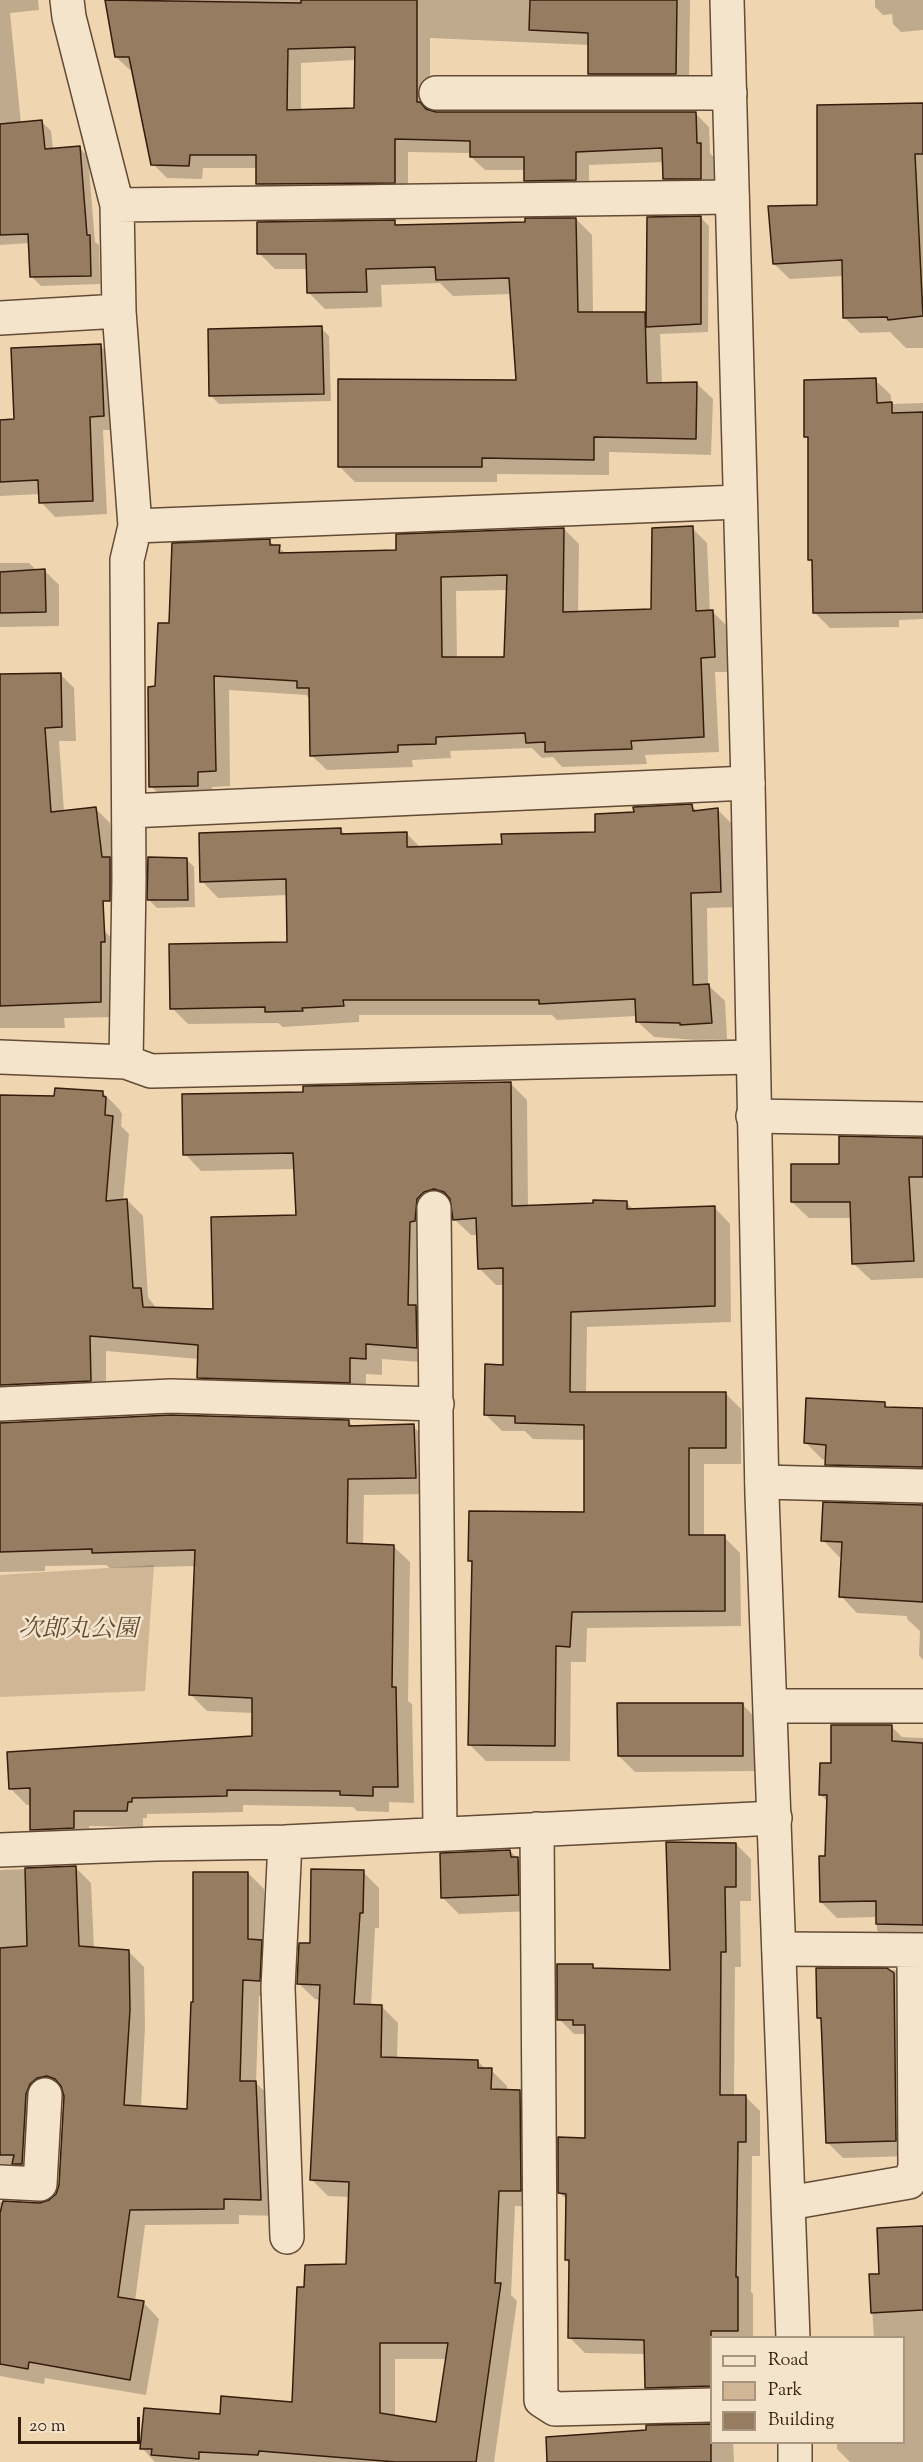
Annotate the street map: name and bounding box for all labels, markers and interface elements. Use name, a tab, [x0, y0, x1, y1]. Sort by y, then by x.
park label: 次郎丸公園	[18, 1618, 138, 1646]
legend	[710, 2336, 905, 2444]
text: Road	[768, 2348, 808, 2374]
text: Park	[768, 2378, 802, 2404]
scale bar	[21, 2405, 142, 2443]
text: Building	[768, 2408, 834, 2434]
text: 20 m	[29, 2414, 66, 2440]

